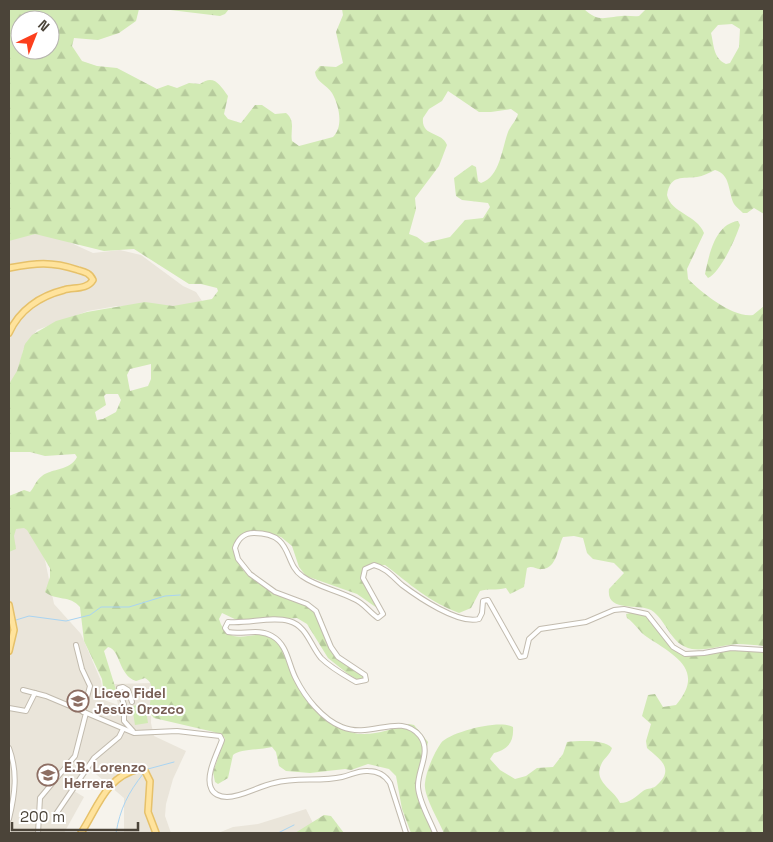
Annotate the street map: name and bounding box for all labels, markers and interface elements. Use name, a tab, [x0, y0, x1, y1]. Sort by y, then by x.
north arrow	[10, 10, 60, 60]
text: N	[34, 16, 53, 35]
place label: Liceo Fidel Jesús Orozco	[94, 684, 184, 718]
school or university icon: Liceo Fidel Jesús Orozco	[66, 689, 90, 713]
place label: E.B. Lorenzo Herrera	[64, 758, 146, 792]
school or university icon: E.B. Lorenzo Herrera	[36, 763, 60, 787]
scale bar	[12, 800, 139, 832]
text: 200 m	[20, 807, 65, 826]

